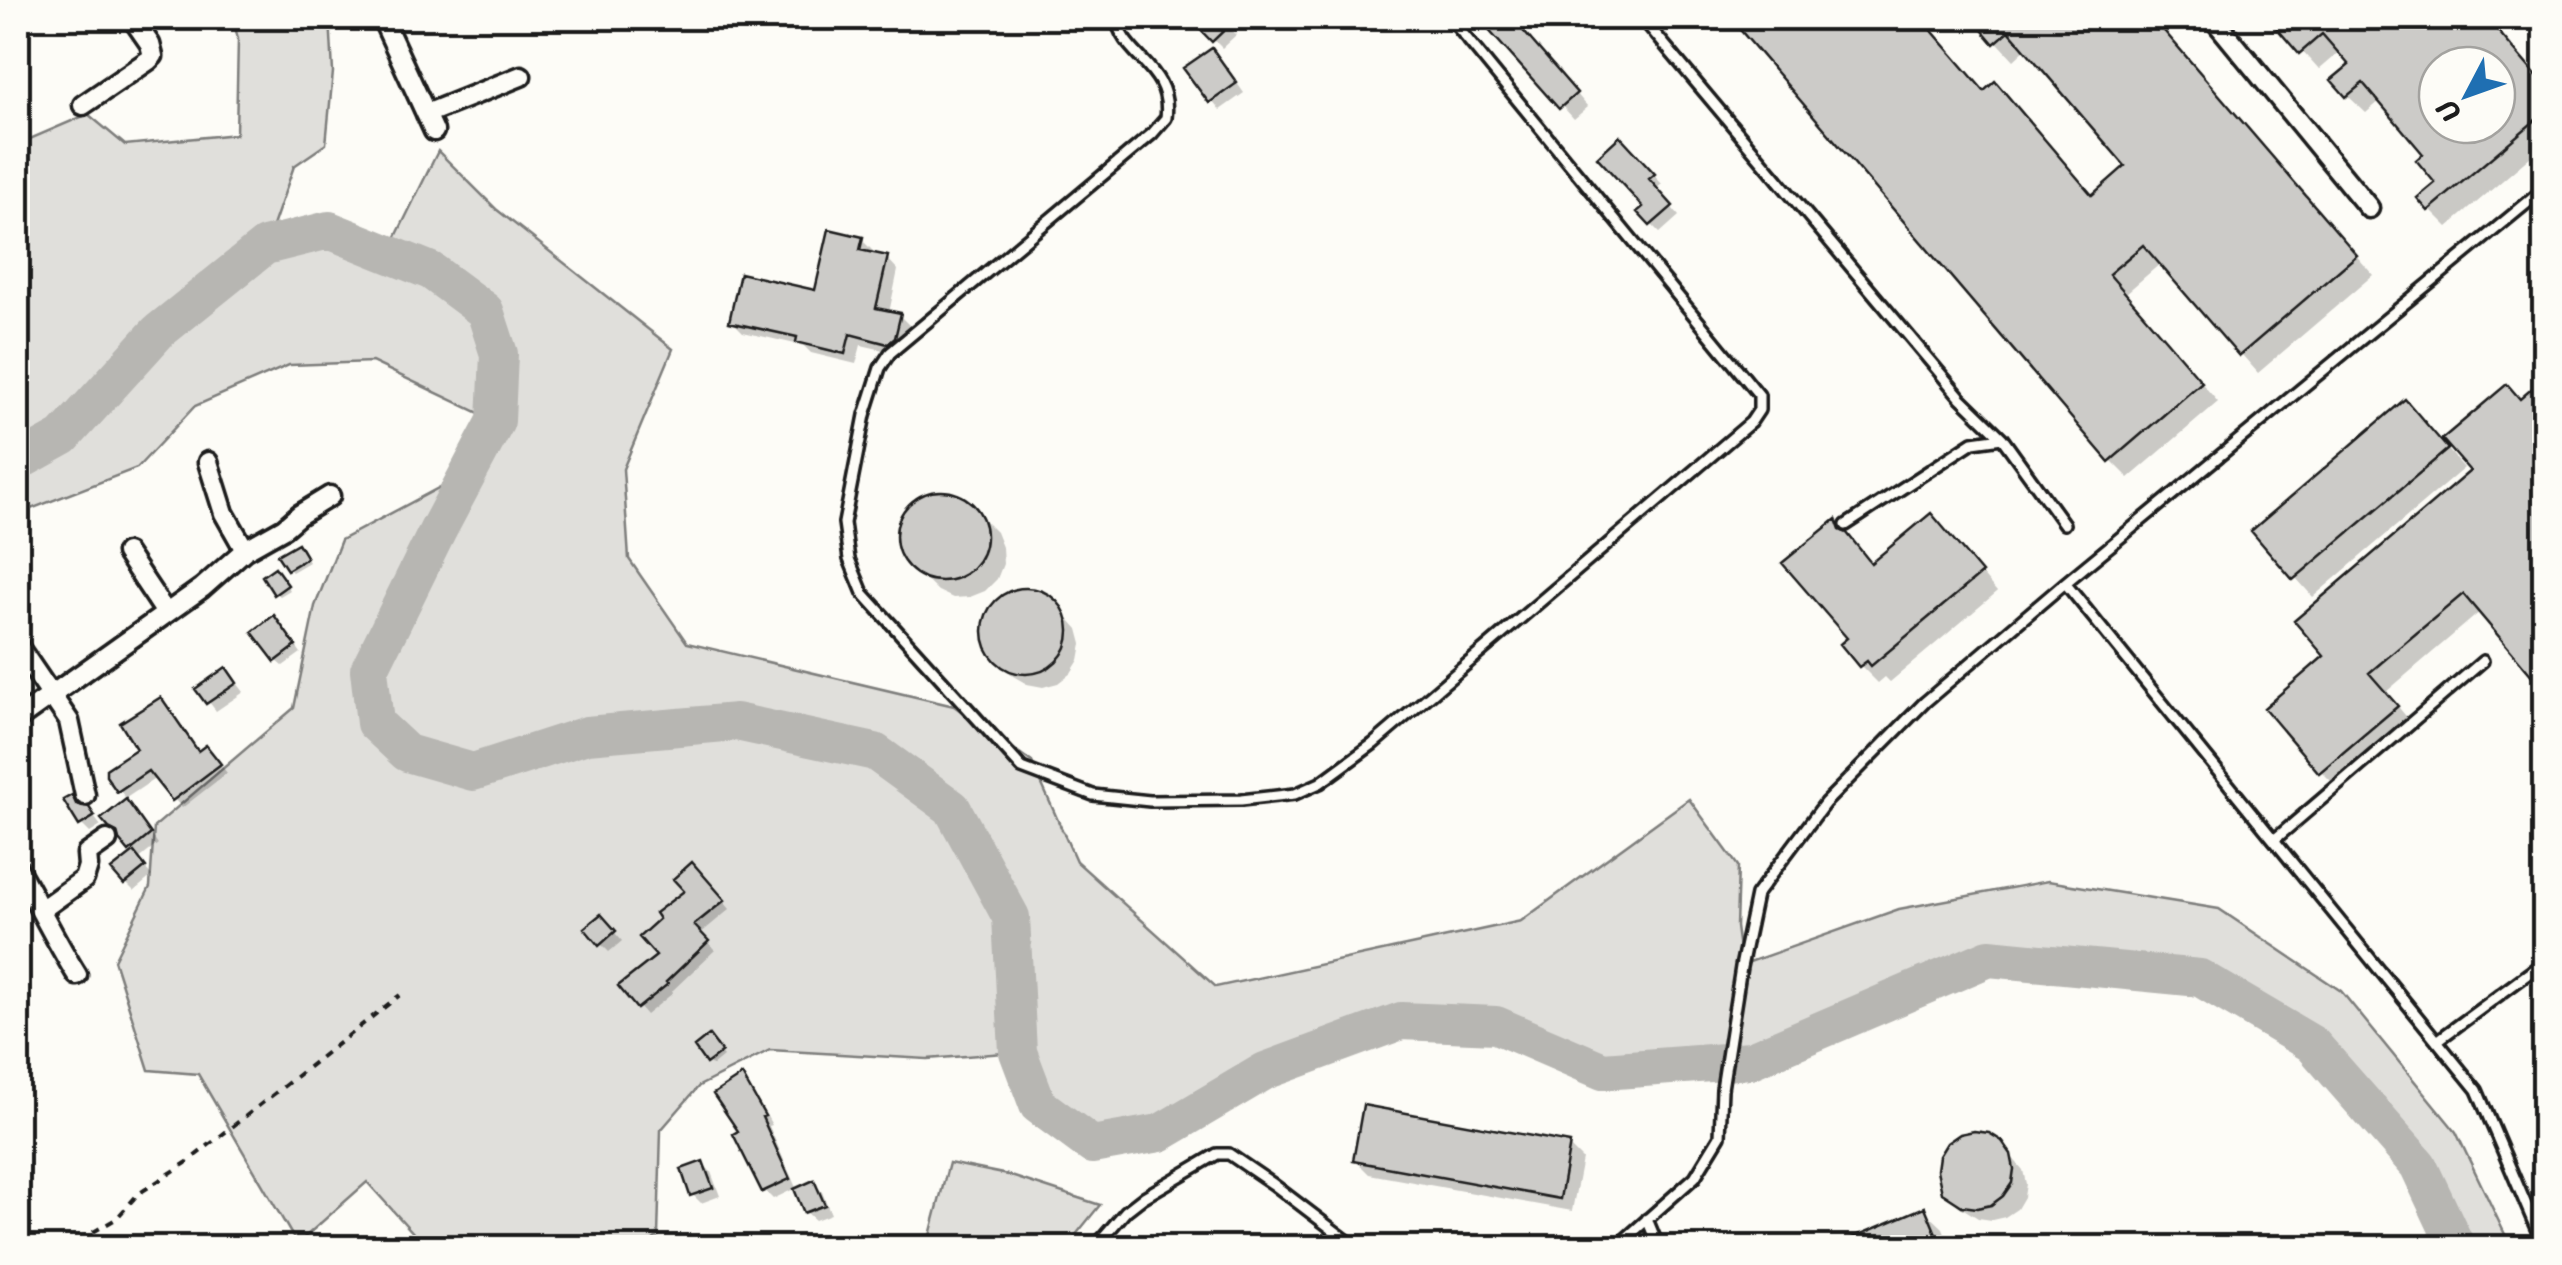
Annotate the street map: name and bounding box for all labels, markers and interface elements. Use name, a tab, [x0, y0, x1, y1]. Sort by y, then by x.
north arrow	[2417, 45, 2517, 145]
text: U	[2423, 87, 2473, 134]

